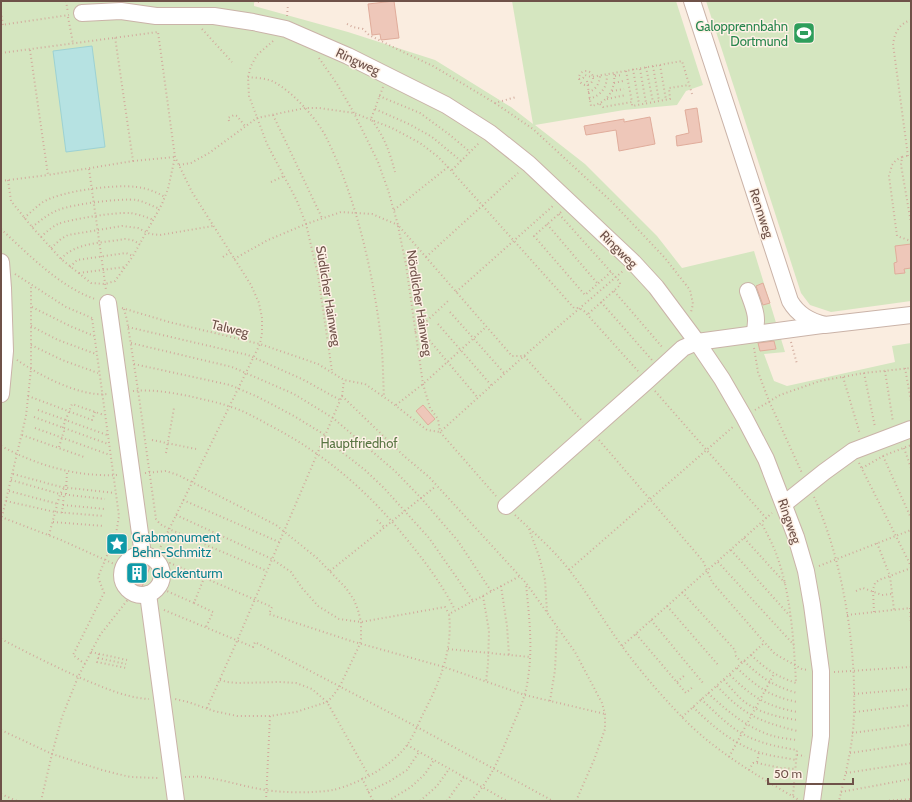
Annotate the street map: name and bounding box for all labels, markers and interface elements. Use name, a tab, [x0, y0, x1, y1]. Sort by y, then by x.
place label: Galopprennbahn Dortmund	[695, 18, 788, 49]
sports icon: Galopprennbahn Dortmund	[791, 20, 817, 46]
street label: Ringweg	[333, 44, 383, 78]
street label: Rennweg	[746, 186, 778, 240]
street label: Ringweg	[597, 227, 642, 272]
street label: Südlicher Hainweg	[313, 245, 345, 348]
street label: Nördlicher Hainweg	[404, 249, 436, 358]
street label: Talweg	[210, 316, 251, 340]
park label: Hauptfriedhof	[320, 435, 398, 451]
street label: Ringweg	[775, 496, 805, 546]
place label: Grabmonument Behn-Schmitz	[132, 529, 221, 560]
place icon: Grabmonument Behn-Schmitz	[104, 531, 130, 557]
building icon: Glockenturm	[124, 560, 150, 586]
place label: Glockenturm	[152, 565, 223, 581]
scale bar	[768, 760, 853, 786]
text: 50 m	[774, 766, 802, 781]

